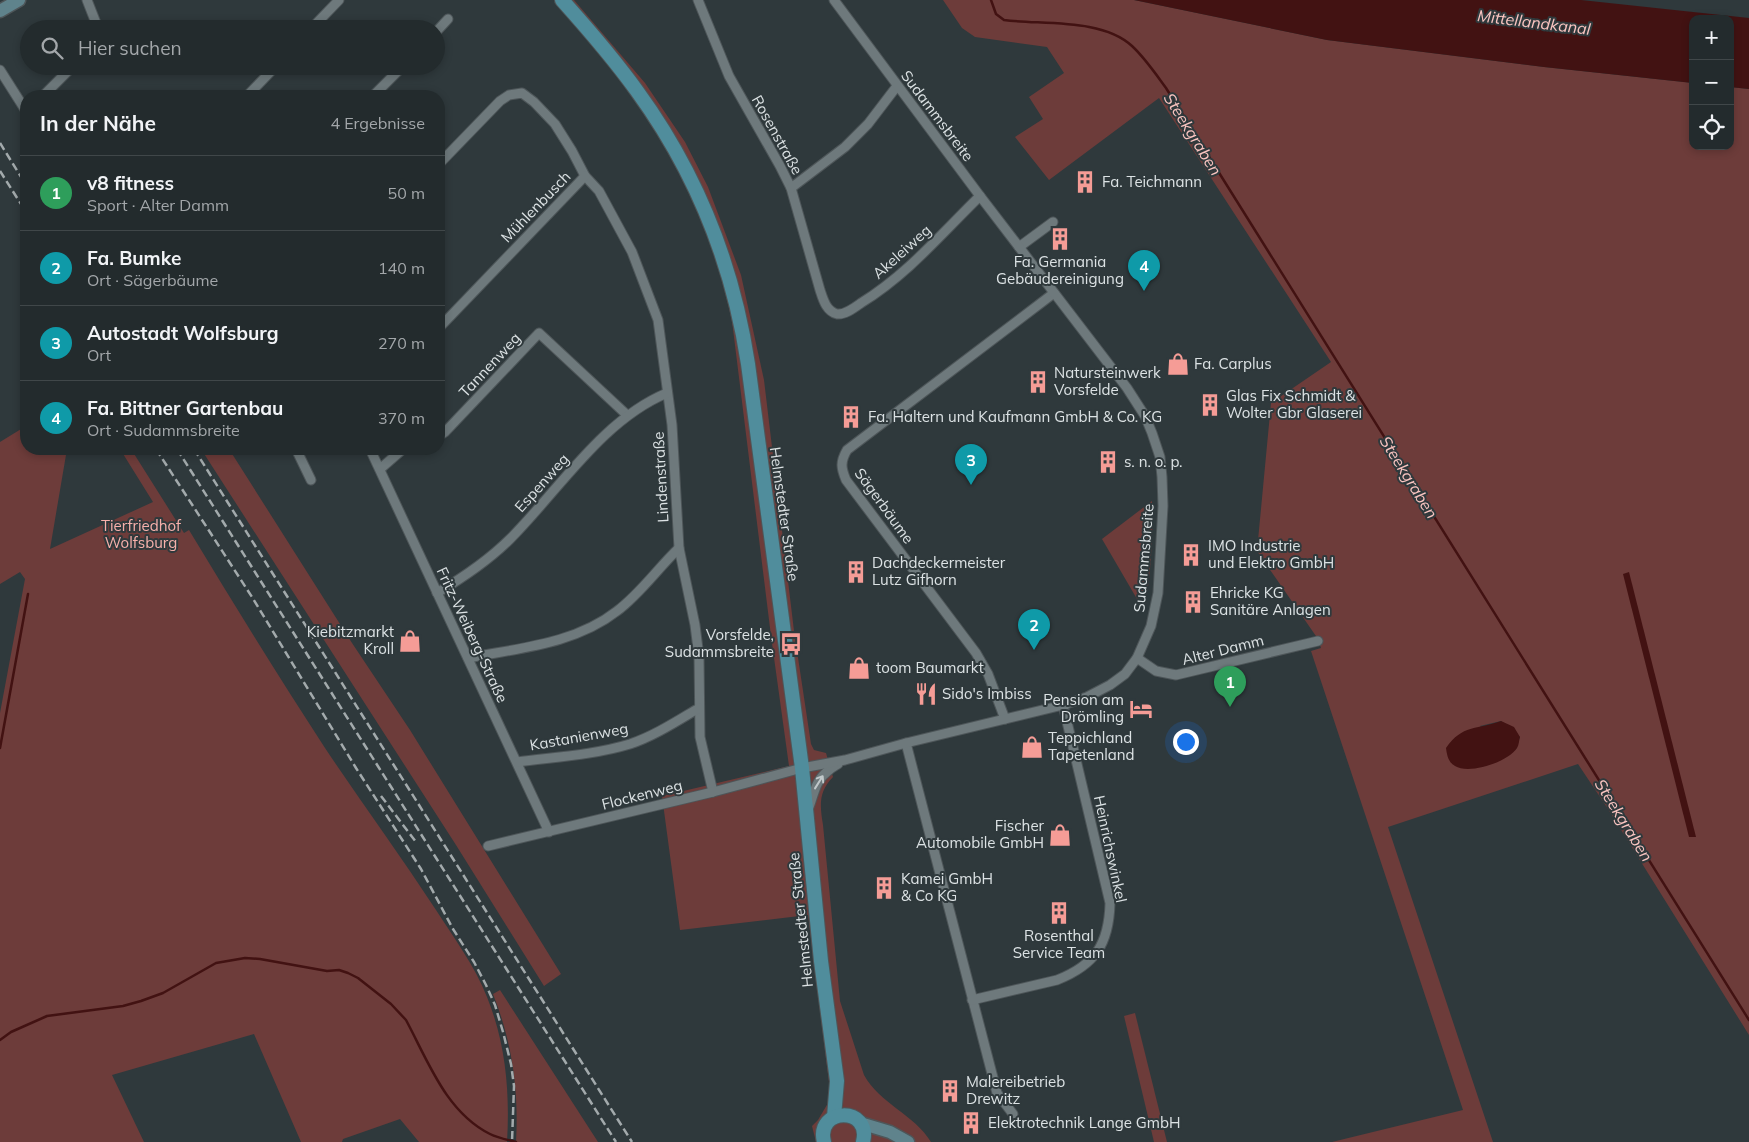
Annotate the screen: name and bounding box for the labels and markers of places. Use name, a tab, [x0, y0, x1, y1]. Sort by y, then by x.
building icon: Fa. Teichmann	[1072, 169, 1098, 195]
place label: Fa. Teichmann	[1102, 172, 1202, 191]
building icon: Fa. Germania Gebäudereinigung	[1047, 226, 1073, 252]
pin: 4	[1128, 250, 1160, 291]
place label: Fa. Germania Gebäudereinigung	[996, 252, 1124, 288]
shop icon: Fa. Carplus	[1165, 351, 1191, 377]
place label: Fa. Carplus	[1194, 354, 1272, 373]
place label: Natursteinwerk Vorsfelde	[1054, 363, 1161, 399]
building icon: Natursteinwerk Vorsfelde	[1025, 369, 1051, 395]
place label: Glas Fix Schmidt & Wolter Gbr Glaserei	[1226, 386, 1362, 422]
building icon: Glas Fix Schmidt & Wolter Gbr Glaserei	[1197, 392, 1223, 418]
building icon: Fa. Haltern und Kaufmann GmbH & Co. KG	[838, 404, 864, 430]
place label: Fa. Haltern und Kaufmann GmbH & Co. KG	[868, 407, 1162, 426]
pin: 3	[955, 444, 987, 485]
building icon: s. n. o. p.	[1095, 449, 1121, 475]
place label: s. n. o. p.	[1124, 452, 1183, 471]
place label: IMO Industrie und Elektro GmbH	[1208, 536, 1334, 572]
building icon: IMO Industrie und Elektro GmbH	[1178, 542, 1204, 568]
place label: Dachdeckermeister Lutz Gifhorn	[872, 553, 1006, 589]
building icon: Dachdeckermeister Lutz Gifhorn	[843, 559, 869, 585]
place label: Ehricke KG Sanitäre Anlagen	[1210, 583, 1331, 619]
building icon: Ehricke KG Sanitäre Anlagen	[1180, 589, 1206, 615]
pin: 2	[1018, 609, 1050, 650]
place label: Kiebitzmarkt Kroll	[307, 622, 394, 658]
place label: Vorsfelde, Sudammsbreite	[665, 625, 774, 661]
shop icon: Kiebitzmarkt Kroll	[397, 628, 423, 654]
bus stop icon: Vorsfelde, Sudammsbreite	[778, 631, 804, 657]
shop icon: toom Baumarkt	[846, 655, 872, 681]
place label: toom Baumarkt	[876, 658, 984, 677]
pin: 1	[1214, 666, 1246, 707]
restaurant icon: Sido's Imbiss	[913, 681, 939, 707]
place label: Sido's Imbiss	[942, 684, 1032, 703]
place label: Pension am Drömling	[1043, 690, 1124, 726]
hotel icon: Pension am Drömling	[1128, 696, 1154, 722]
place label: Teppichland Tapetenland	[1048, 728, 1135, 764]
shop icon: Teppichland Tapetenland	[1019, 734, 1045, 760]
place label: Fischer Automobile GmbH	[916, 816, 1045, 852]
shop icon: Fischer Automobile GmbH	[1047, 822, 1073, 848]
place label: Kamei GmbH & Co KG	[901, 869, 993, 905]
building icon: Kamei GmbH & Co KG	[871, 875, 897, 901]
building icon: Rosenthal Service Team	[1046, 900, 1072, 926]
place label: Rosenthal Service Team	[1013, 926, 1105, 962]
place label: Malereibetrieb Drewitz	[966, 1072, 1065, 1108]
building icon: Malereibetrieb Drewitz	[937, 1078, 963, 1104]
building icon: Elektrotechnik Lange GmbH	[958, 1110, 984, 1136]
place label: Elektrotechnik Lange GmbH	[988, 1113, 1180, 1132]

